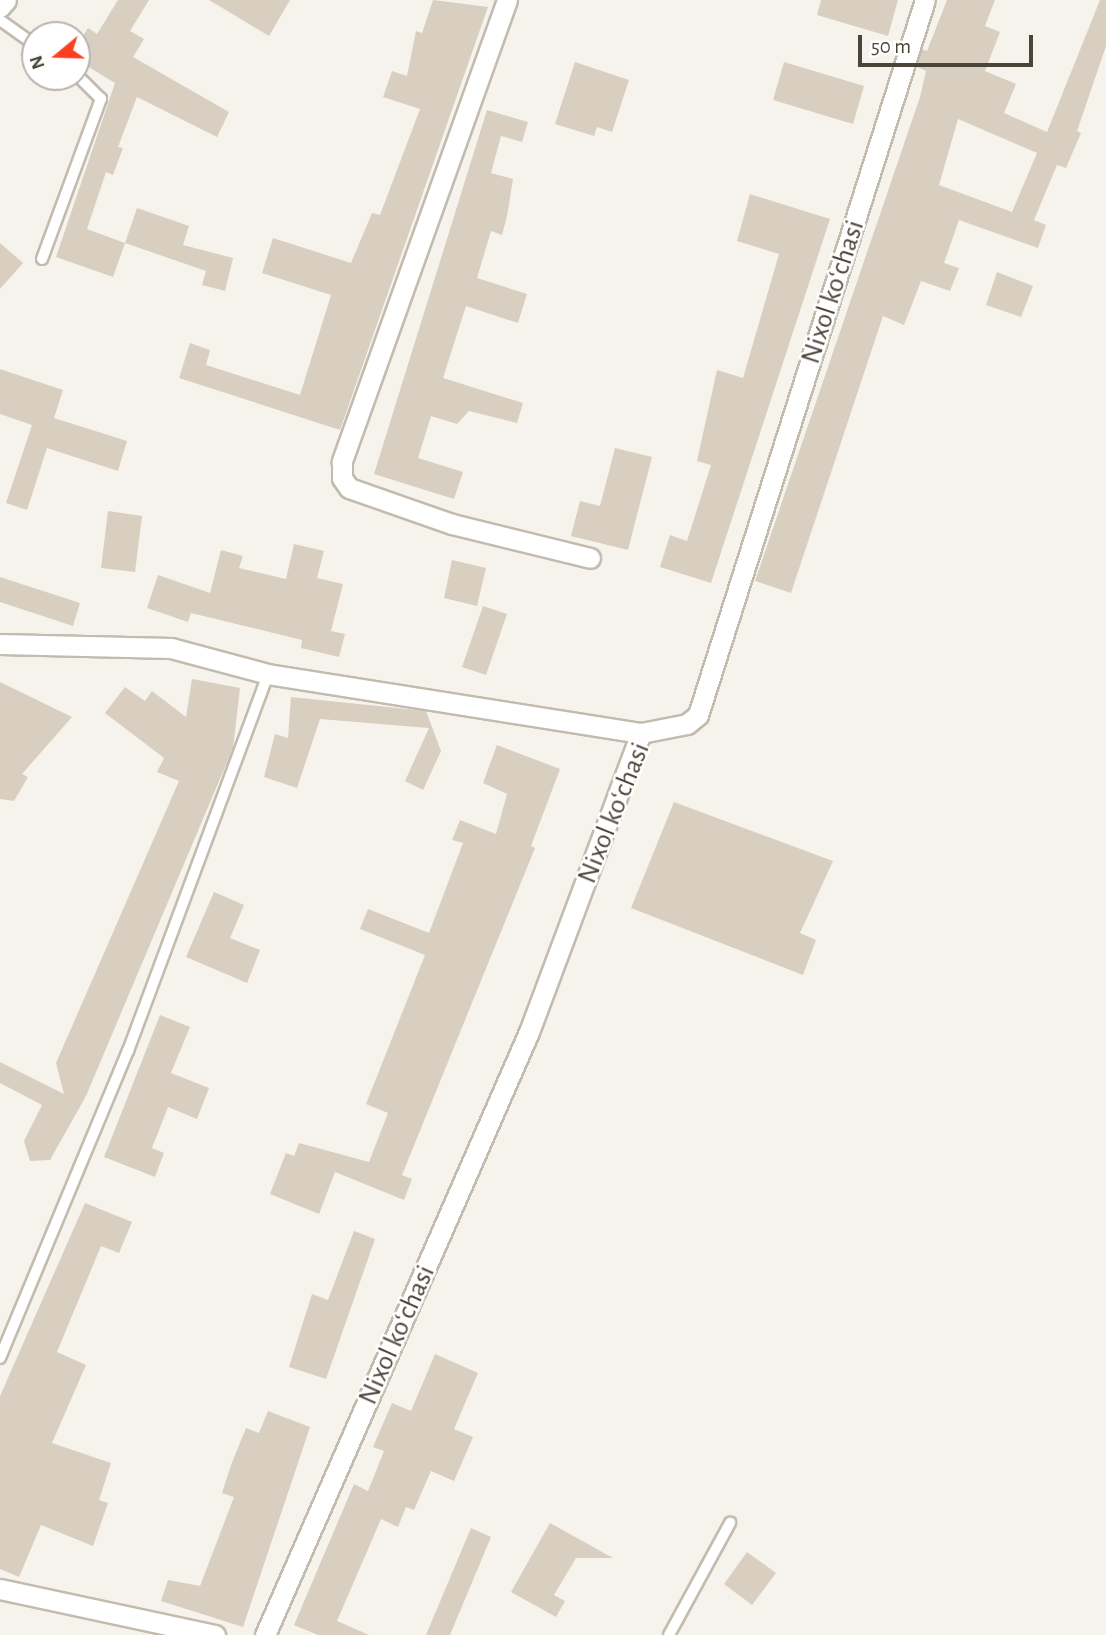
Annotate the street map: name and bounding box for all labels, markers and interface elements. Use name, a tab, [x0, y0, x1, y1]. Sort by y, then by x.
north arrow	[21, 21, 91, 91]
scale bar	[861, 21, 1036, 65]
text: 50 m	[871, 36, 911, 57]
text: N	[26, 53, 49, 72]
street label: Nixol koʻchasi	[794, 216, 872, 368]
street label: Nixol koʻchasi	[571, 738, 657, 888]
street label: Nixol koʻchasi	[351, 1260, 443, 1410]

